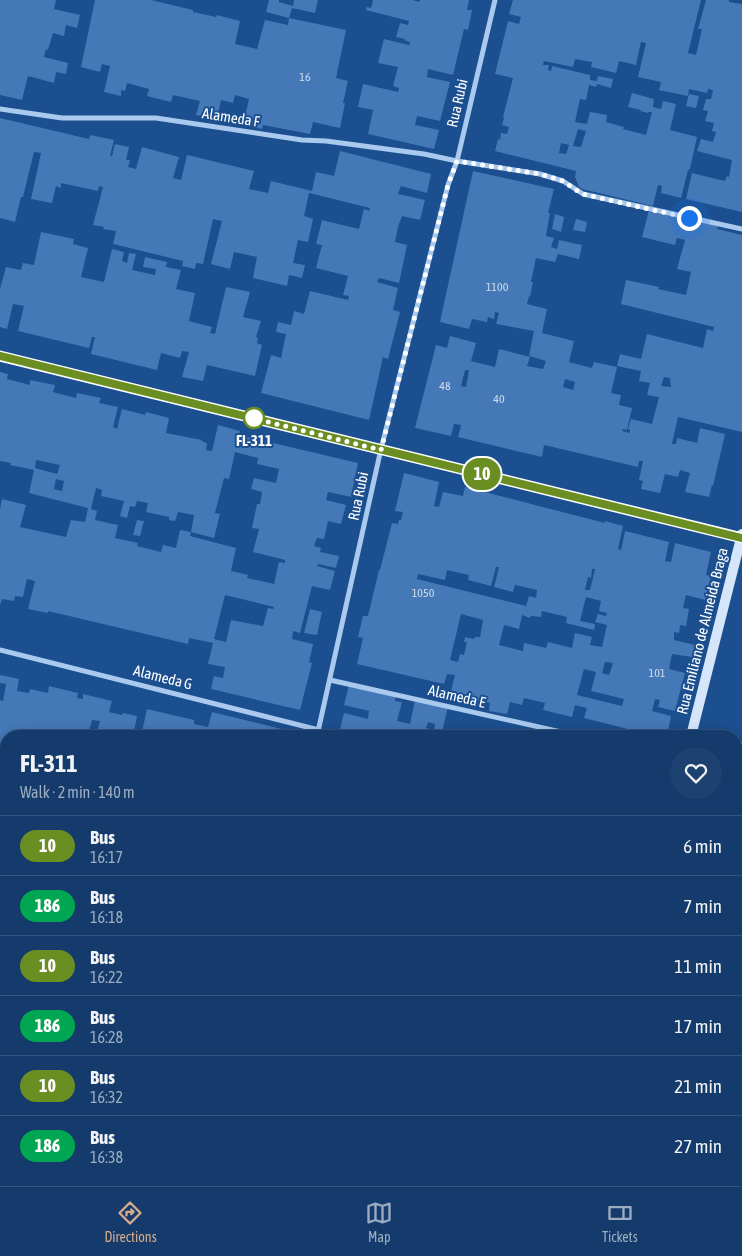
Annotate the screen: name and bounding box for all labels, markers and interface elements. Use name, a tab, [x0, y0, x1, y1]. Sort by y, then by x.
house number: 16	[299, 70, 311, 84]
street label: Rua Rubi	[443, 77, 471, 129]
street label: Alameda F	[201, 104, 261, 130]
your location	[677, 206, 702, 231]
house number: 1100	[486, 280, 509, 294]
house number: 48	[439, 379, 451, 393]
house number: 40	[493, 392, 505, 406]
marker: FL-311	[243, 407, 265, 429]
place label: FL-311	[236, 432, 272, 449]
line badge: 10	[460, 458, 504, 490]
text: 10	[474, 463, 490, 484]
street label: Rua Rubi	[345, 470, 371, 522]
street label: Rua Emíliano de Almeida Braga	[673, 546, 731, 716]
house number: 1050	[412, 586, 435, 600]
street label: Alameda G	[132, 662, 194, 693]
house number: 101	[649, 666, 666, 680]
street label: Alameda E	[427, 681, 488, 711]
button: heart	[670, 747, 722, 799]
text: FL-311	[20, 750, 78, 777]
text: Walk · 2 min · 140 m	[20, 783, 134, 801]
text: Bus	[90, 826, 115, 848]
text: 10	[39, 835, 56, 856]
text: 6 min	[683, 835, 722, 857]
text: 16:17	[90, 848, 123, 866]
text: Bus	[90, 886, 115, 908]
text: 186	[35, 895, 60, 916]
text: 7 min	[683, 895, 722, 917]
text: 16:18	[90, 908, 123, 926]
text: Bus	[90, 946, 115, 968]
text: 10	[39, 955, 56, 976]
text: 11 min	[674, 955, 722, 977]
text: 16:22	[90, 968, 123, 986]
text: Bus	[90, 1006, 115, 1028]
text: 186	[35, 1015, 60, 1036]
text: 17 min	[674, 1015, 722, 1037]
text: 16:28	[90, 1028, 123, 1046]
text: Bus	[90, 1066, 115, 1088]
text: 10	[39, 1075, 56, 1096]
text: 21 min	[674, 1075, 722, 1097]
text: 16:32	[90, 1088, 123, 1106]
text: Bus	[90, 1126, 115, 1148]
text: 186	[35, 1135, 60, 1156]
text: 27 min	[674, 1135, 722, 1157]
text: 16:38	[90, 1148, 123, 1166]
tab: Directions	[104, 1199, 157, 1245]
tab: Map	[365, 1199, 393, 1245]
tab: Tickets	[602, 1199, 638, 1245]

